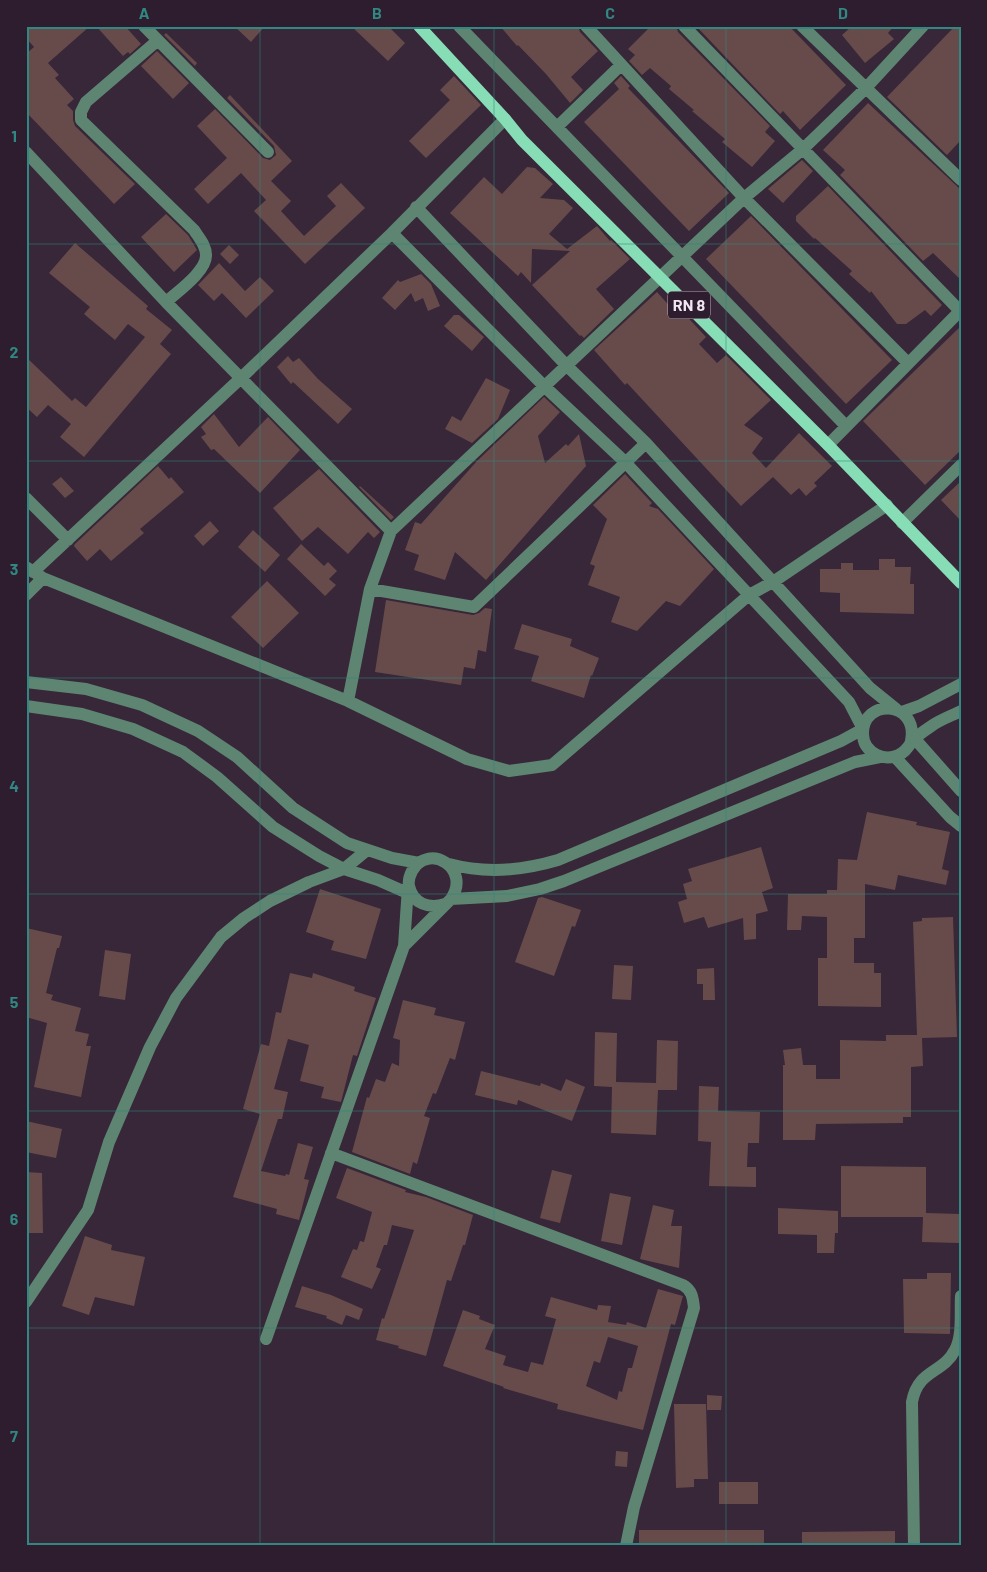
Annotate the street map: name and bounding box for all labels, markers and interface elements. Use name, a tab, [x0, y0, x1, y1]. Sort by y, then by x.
text: A	[139, 3, 150, 22]
text: B	[372, 3, 382, 22]
text: C	[605, 3, 615, 22]
text: D	[838, 3, 848, 22]
text: 1	[11, 126, 17, 145]
road number: RN 8	[668, 292, 710, 318]
text: 2	[10, 342, 19, 361]
text: 3	[10, 559, 18, 578]
text: 4	[9, 776, 19, 795]
text: 5	[10, 992, 19, 1011]
text: 6	[10, 1209, 19, 1228]
text: 7	[10, 1426, 18, 1445]

